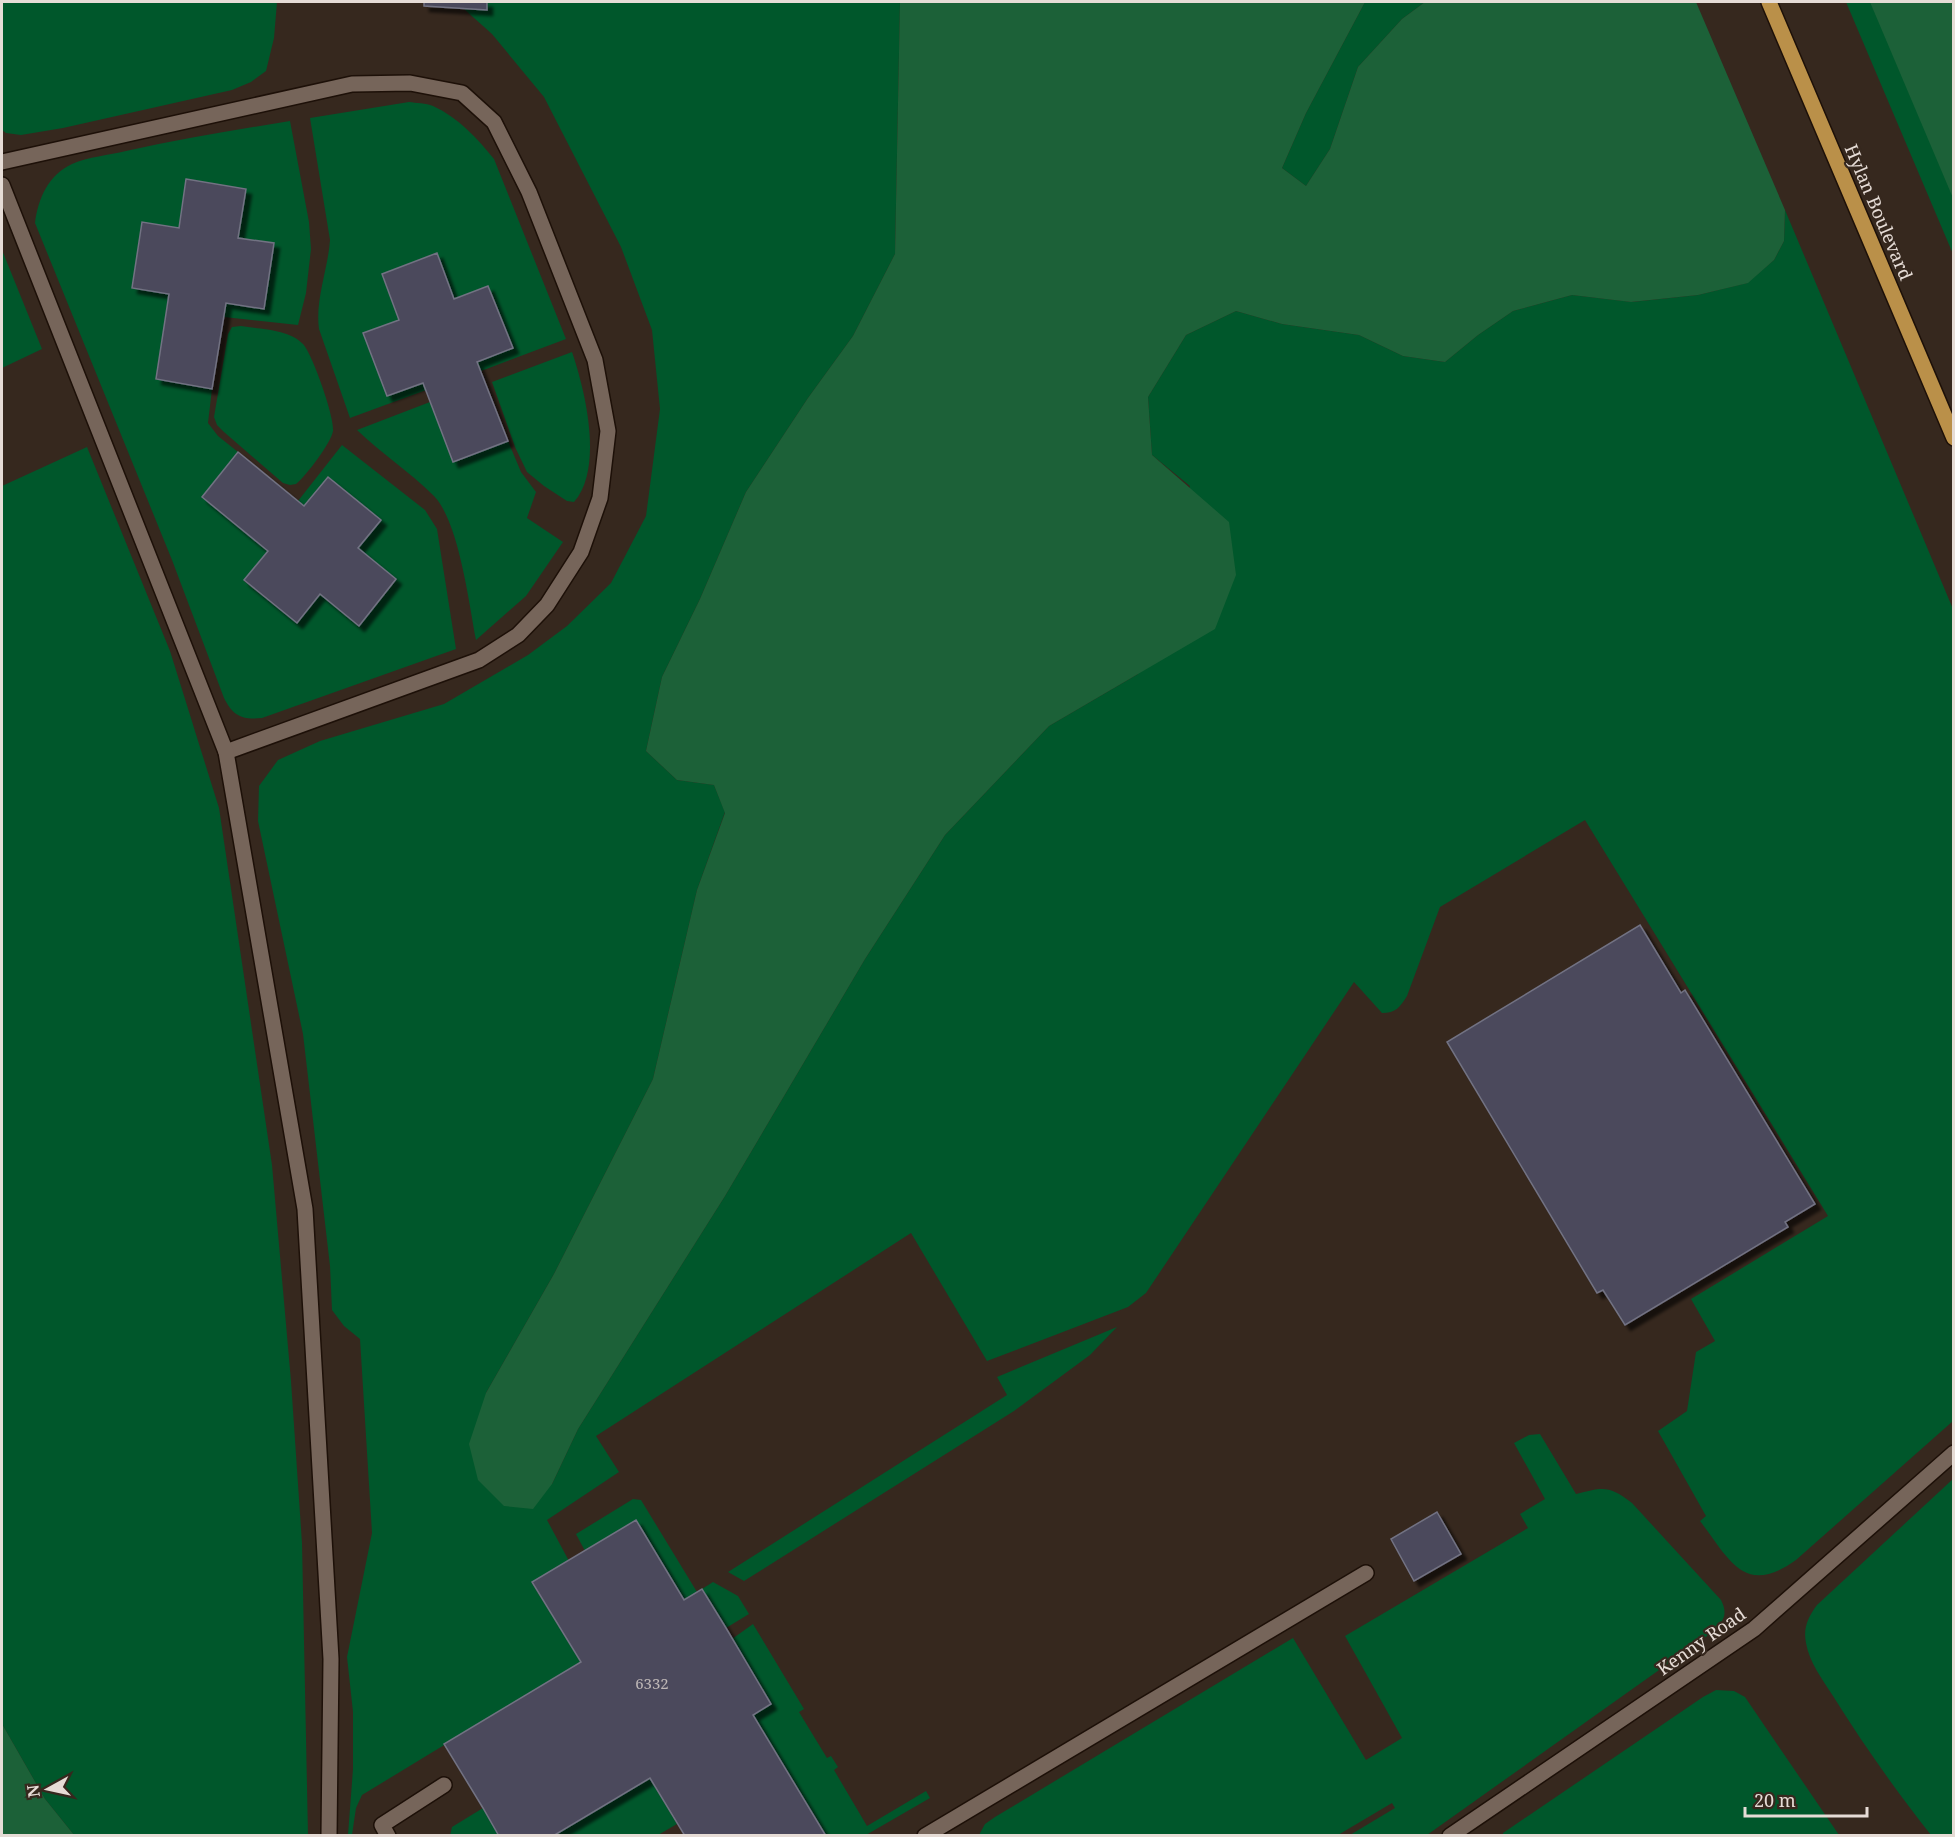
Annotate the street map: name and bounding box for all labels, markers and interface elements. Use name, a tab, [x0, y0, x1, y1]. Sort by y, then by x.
street label: Hylan Boulevard	[1840, 140, 1918, 284]
street label: Kenny Road	[1652, 1602, 1750, 1680]
house number: 6332	[635, 1673, 669, 1693]
north arrow	[18, 1759, 78, 1819]
scale bar	[1745, 1780, 1866, 1818]
text: N	[21, 1783, 45, 1799]
text: 20 m	[1754, 1788, 1796, 1812]

